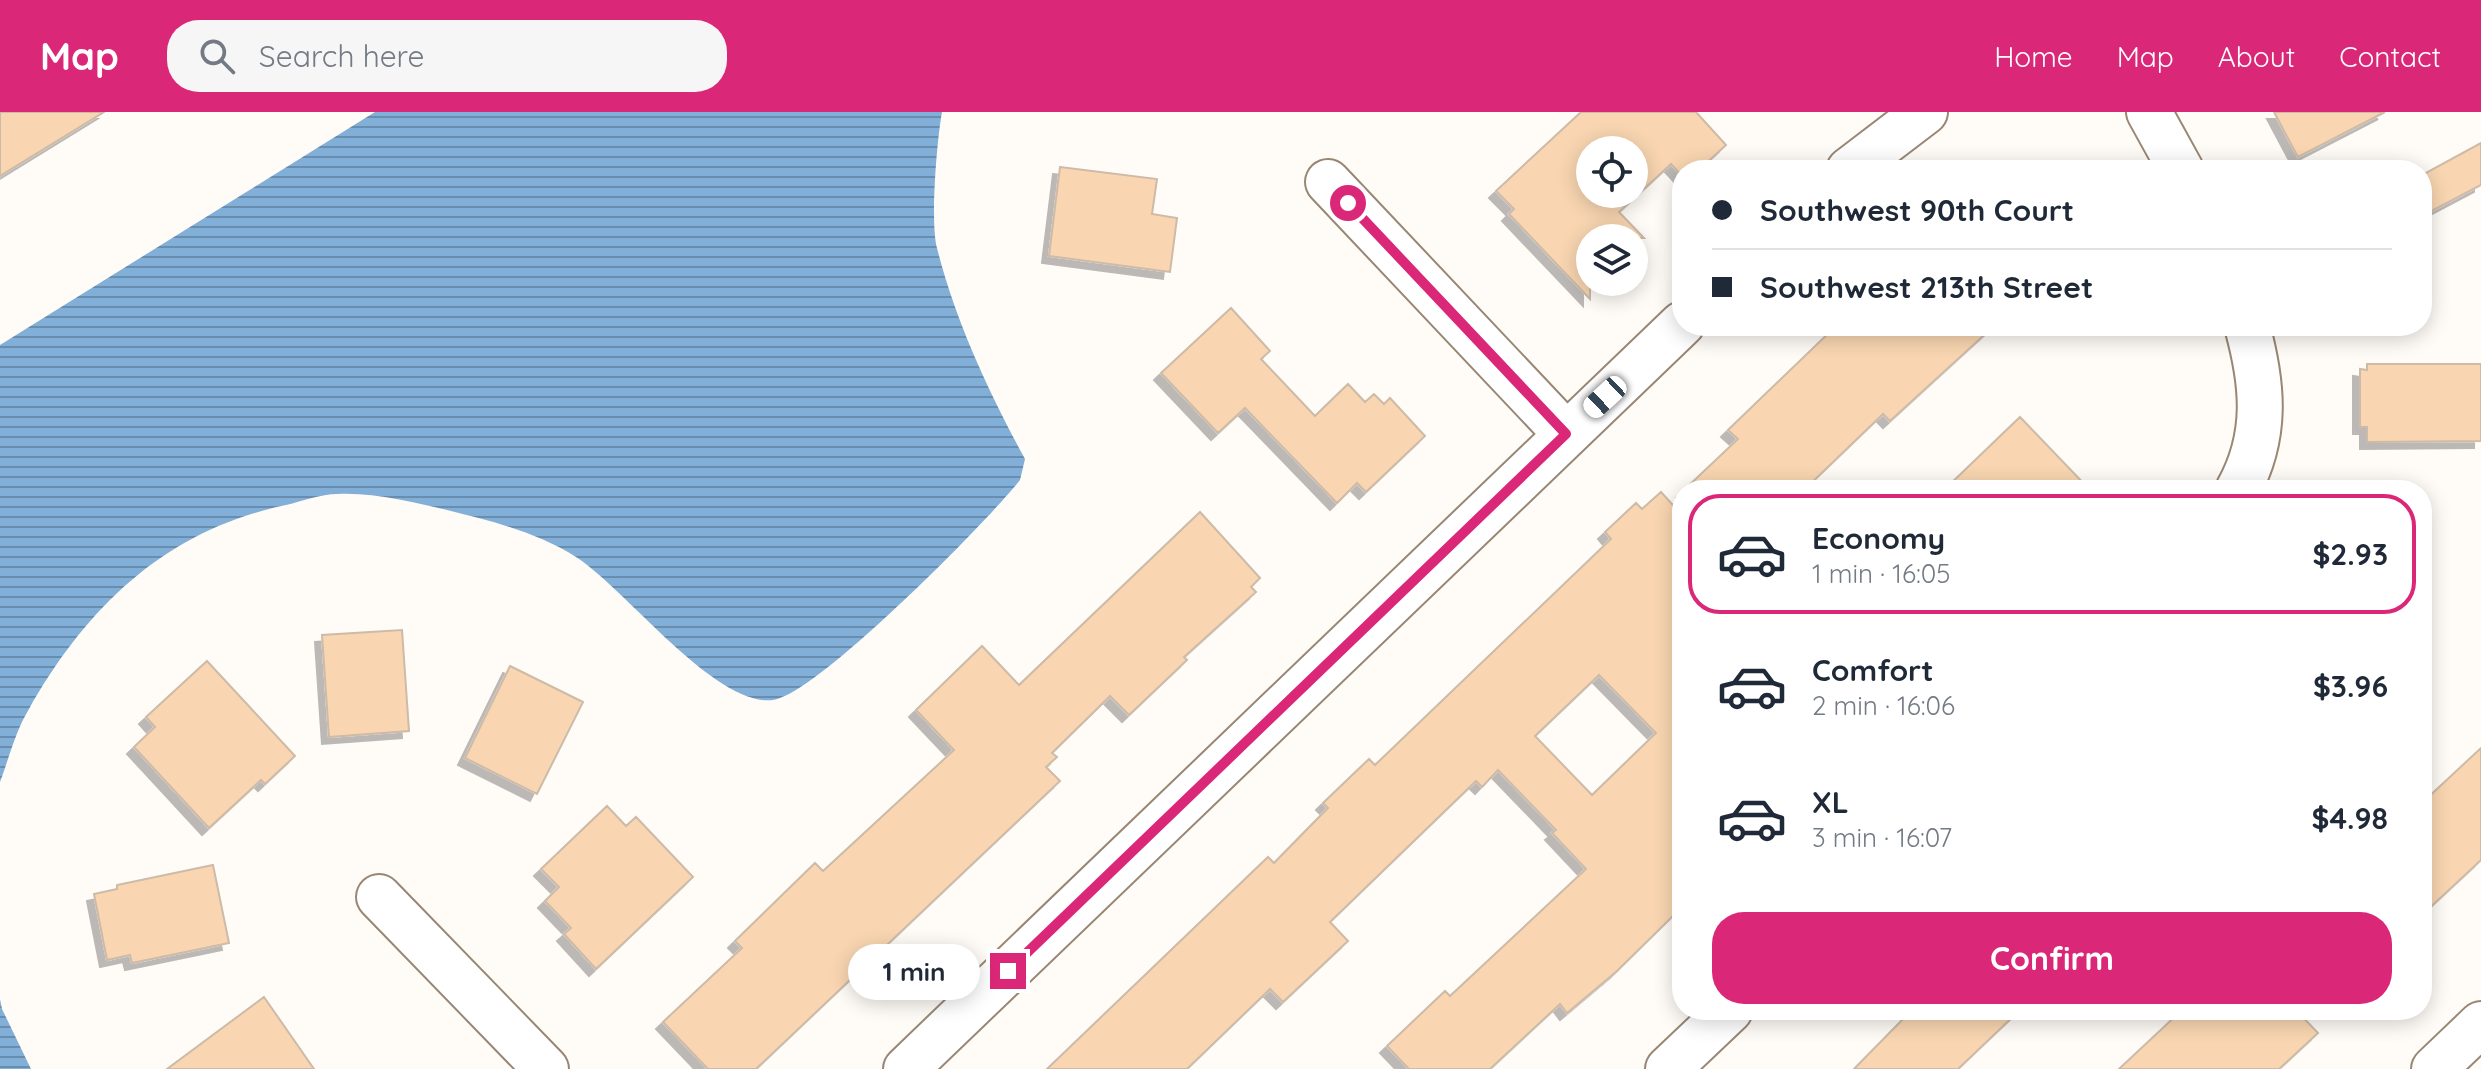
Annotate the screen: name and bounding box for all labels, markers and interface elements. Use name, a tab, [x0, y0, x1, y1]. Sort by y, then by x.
search box	[167, 20, 727, 92]
text: Map	[40, 32, 119, 80]
icon: search	[195, 34, 239, 78]
text: Search here	[259, 37, 424, 75]
text: Home	[1994, 39, 2073, 74]
text: Map	[2117, 39, 2174, 74]
text: About	[2218, 39, 2295, 74]
text: Contact	[2339, 39, 2441, 74]
map controls	[1576, 136, 1648, 296]
button: locate	[1576, 136, 1648, 208]
route start	[1330, 185, 1366, 221]
text: Southwest 90th Court	[1760, 191, 2074, 229]
button: layers	[1576, 224, 1648, 296]
text: Southwest 213th Street	[1760, 268, 2093, 306]
car	[1579, 372, 1631, 422]
icon: car	[1716, 518, 1788, 590]
text: Economy	[1812, 519, 1945, 557]
text: $2.93	[2312, 535, 2388, 573]
text: 1 min · 16:05	[1812, 557, 1950, 590]
icon: car	[1716, 650, 1788, 722]
text: Comfort	[1812, 651, 1933, 689]
text: $3.96	[2313, 667, 2388, 705]
text: 2 min · 16:06	[1812, 689, 1955, 722]
icon: car	[1716, 782, 1788, 854]
text: XL	[1812, 783, 1849, 821]
text: $4.98	[2312, 799, 2388, 837]
text: 3 min · 16:07	[1812, 821, 1952, 854]
button: Confirm	[1712, 912, 2392, 1004]
callout: 1 min	[848, 943, 980, 999]
route end	[990, 953, 1026, 989]
text: 1 min	[883, 955, 946, 988]

